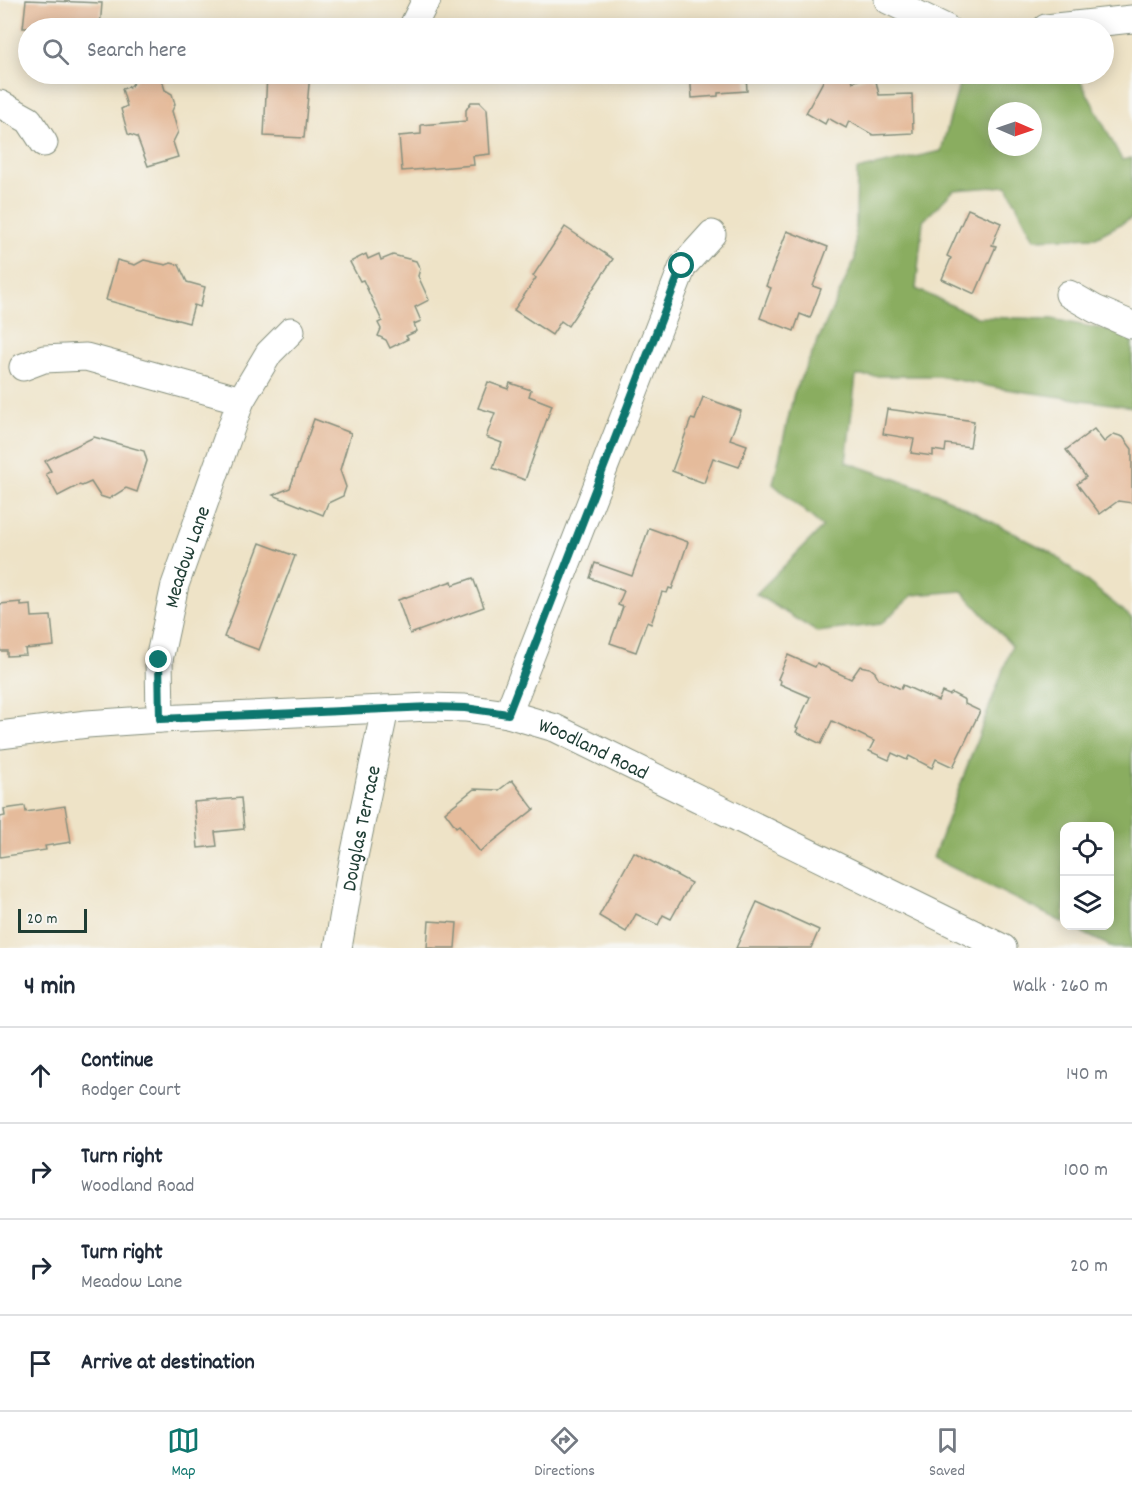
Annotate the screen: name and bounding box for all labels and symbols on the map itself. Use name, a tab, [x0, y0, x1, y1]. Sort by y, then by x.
north arrow	[988, 102, 1042, 156]
route start	[668, 252, 694, 278]
street label: Meadow Lane	[158, 502, 220, 611]
route end	[145, 646, 171, 672]
street label: Woodland Road	[534, 712, 653, 790]
street label: Douglas Terrace	[336, 763, 391, 894]
scale bar	[18, 906, 87, 934]

